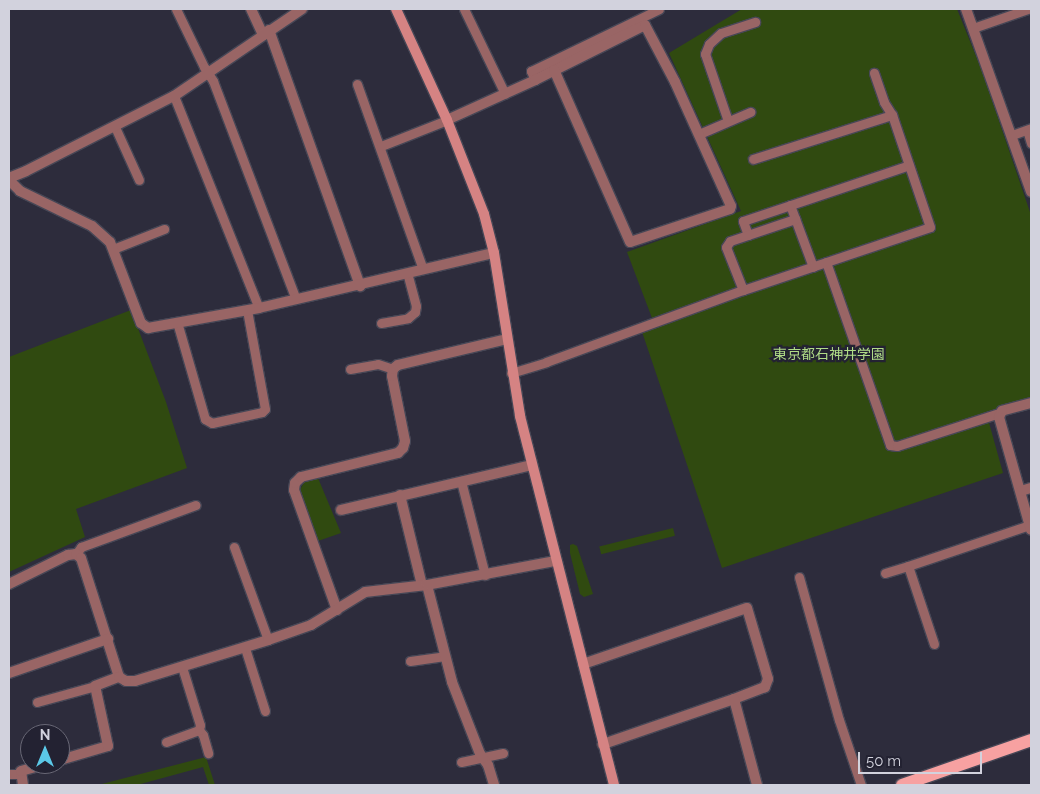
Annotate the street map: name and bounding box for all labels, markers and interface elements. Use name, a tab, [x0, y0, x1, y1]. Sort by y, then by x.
park label: 東京都石神井学園	[773, 346, 885, 362]
north arrow	[20, 724, 70, 774]
text: N	[40, 727, 50, 743]
scale bar	[860, 742, 984, 774]
text: 50 m	[866, 752, 901, 770]

